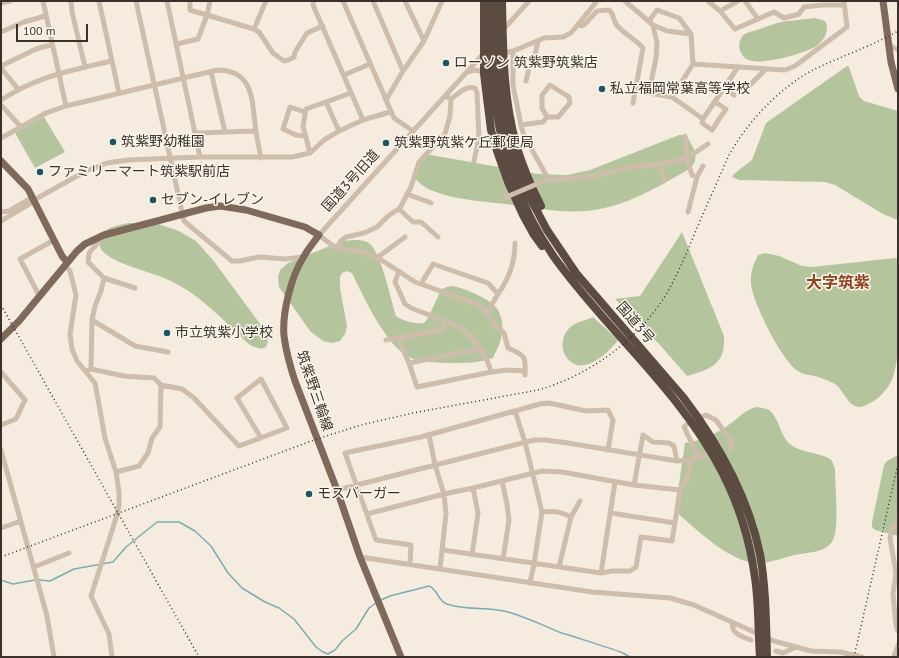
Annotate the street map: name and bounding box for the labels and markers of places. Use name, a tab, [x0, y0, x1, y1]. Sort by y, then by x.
place label: ローソン 筑紫野筑紫店	[454, 55, 598, 71]
marker: ローソン 筑紫野筑紫店	[441, 58, 451, 68]
place label: 私立福岡常葉高等学校	[610, 81, 750, 97]
marker: 私立福岡常葉高等学校	[597, 84, 607, 94]
place label: 筑紫野幼稚園	[121, 134, 205, 150]
place label: 筑紫野筑紫ケ丘郵便局	[394, 135, 534, 151]
marker: 筑紫野幼稚園	[108, 137, 118, 147]
marker: 筑紫野筑紫ケ丘郵便局	[381, 138, 391, 148]
place label: ファミリーマート筑紫駅前店	[48, 164, 230, 180]
marker: ファミリーマート筑紫駅前店	[35, 167, 45, 177]
place label: セブン-イレブン	[161, 192, 264, 208]
marker: セブン-イレブン	[148, 195, 158, 205]
place label: 市立筑紫小学校	[175, 325, 273, 341]
marker: 市立筑紫小学校	[162, 328, 172, 338]
place label: モスバーガー	[317, 486, 401, 502]
marker: モスバーガー	[304, 489, 314, 499]

